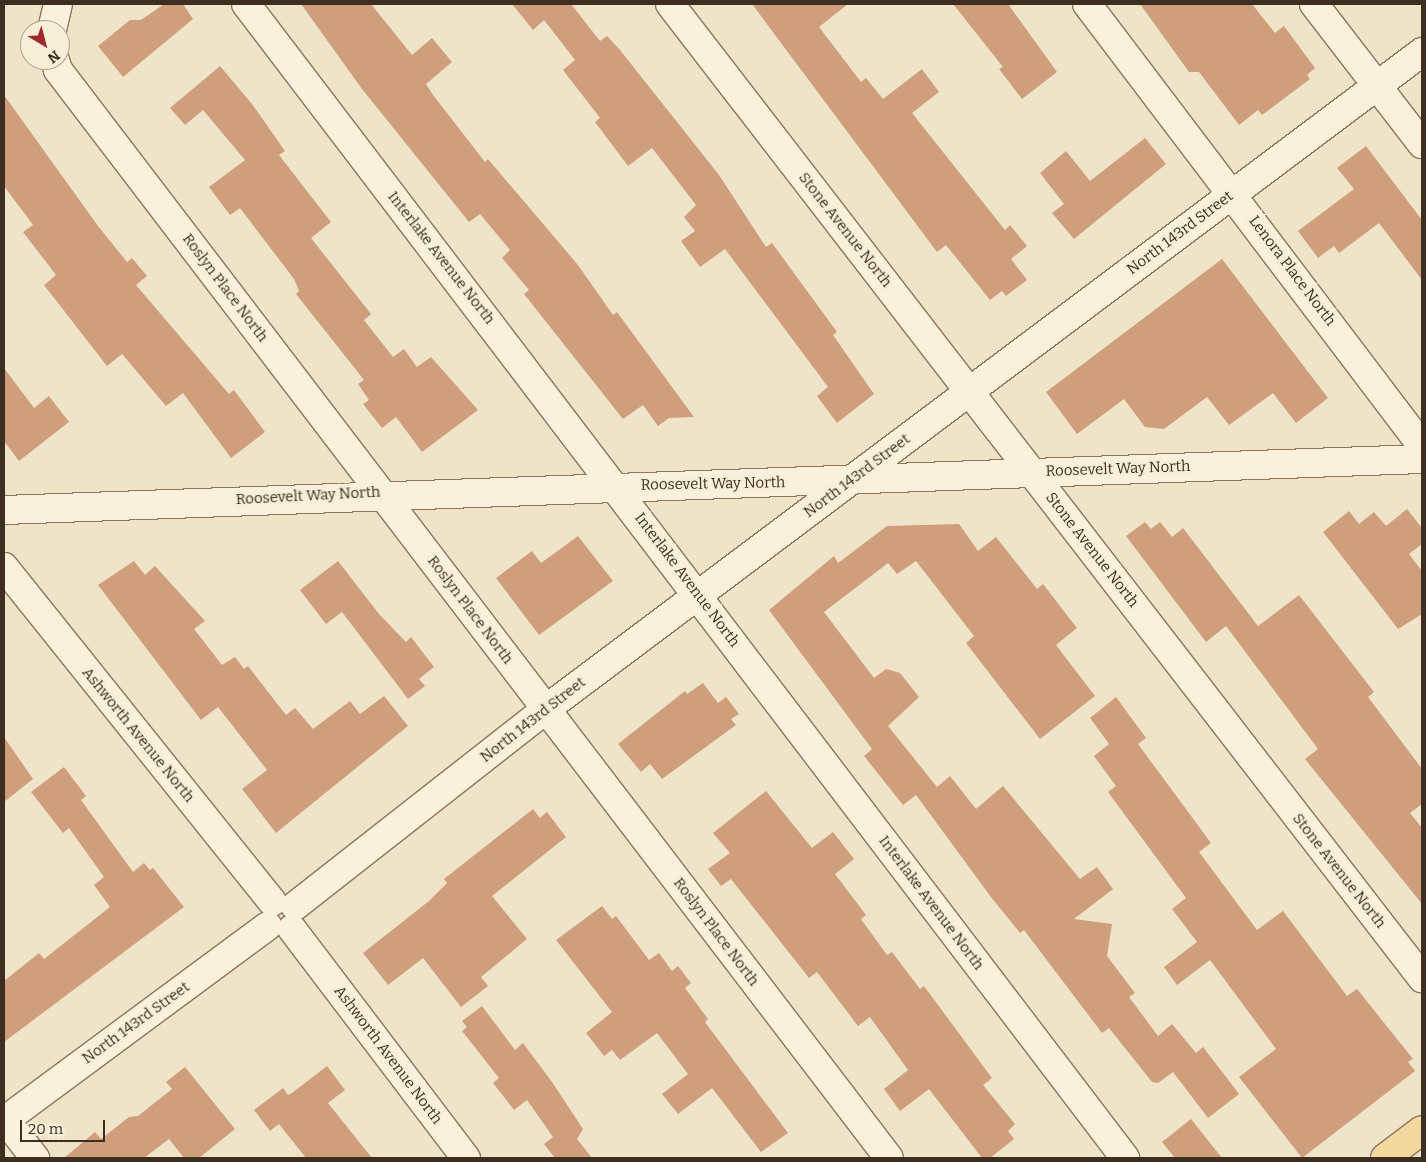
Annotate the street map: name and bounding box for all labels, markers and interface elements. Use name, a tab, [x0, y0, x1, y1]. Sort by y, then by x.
north arrow	[20, 20, 70, 70]
text: N	[44, 47, 63, 67]
street label: Stone Avenue North	[795, 169, 895, 291]
street label: North 143rd Street	[1123, 187, 1237, 279]
street label: Interlake Avenue North	[384, 188, 498, 328]
street label: Lenora Place North	[1245, 212, 1339, 330]
street label: Roslyn Place North	[178, 230, 272, 346]
street label: North 143rd Street	[800, 430, 914, 522]
street label: Roosevelt Way North	[1045, 457, 1191, 481]
street label: Roosevelt Way North	[640, 474, 786, 494]
street label: Roosevelt Way North	[235, 483, 381, 509]
street label: Stone Avenue North	[1042, 489, 1142, 611]
street label: Interlake Avenue North	[631, 509, 743, 651]
street label: Roslyn Place North	[423, 552, 517, 668]
street label: Ashworth Avenue North	[78, 664, 198, 806]
street label: North 143rd Street	[477, 673, 589, 767]
street label: Stone Avenue North	[1289, 810, 1389, 932]
street label: Interlake Avenue North	[875, 832, 987, 974]
street label: Roslyn Place North	[669, 874, 763, 990]
street label: North 143rd Street	[79, 978, 193, 1068]
street label: Ashworth Avenue North	[330, 982, 446, 1128]
scale bar	[22, 1110, 108, 1142]
text: 20 m	[28, 1120, 63, 1138]

